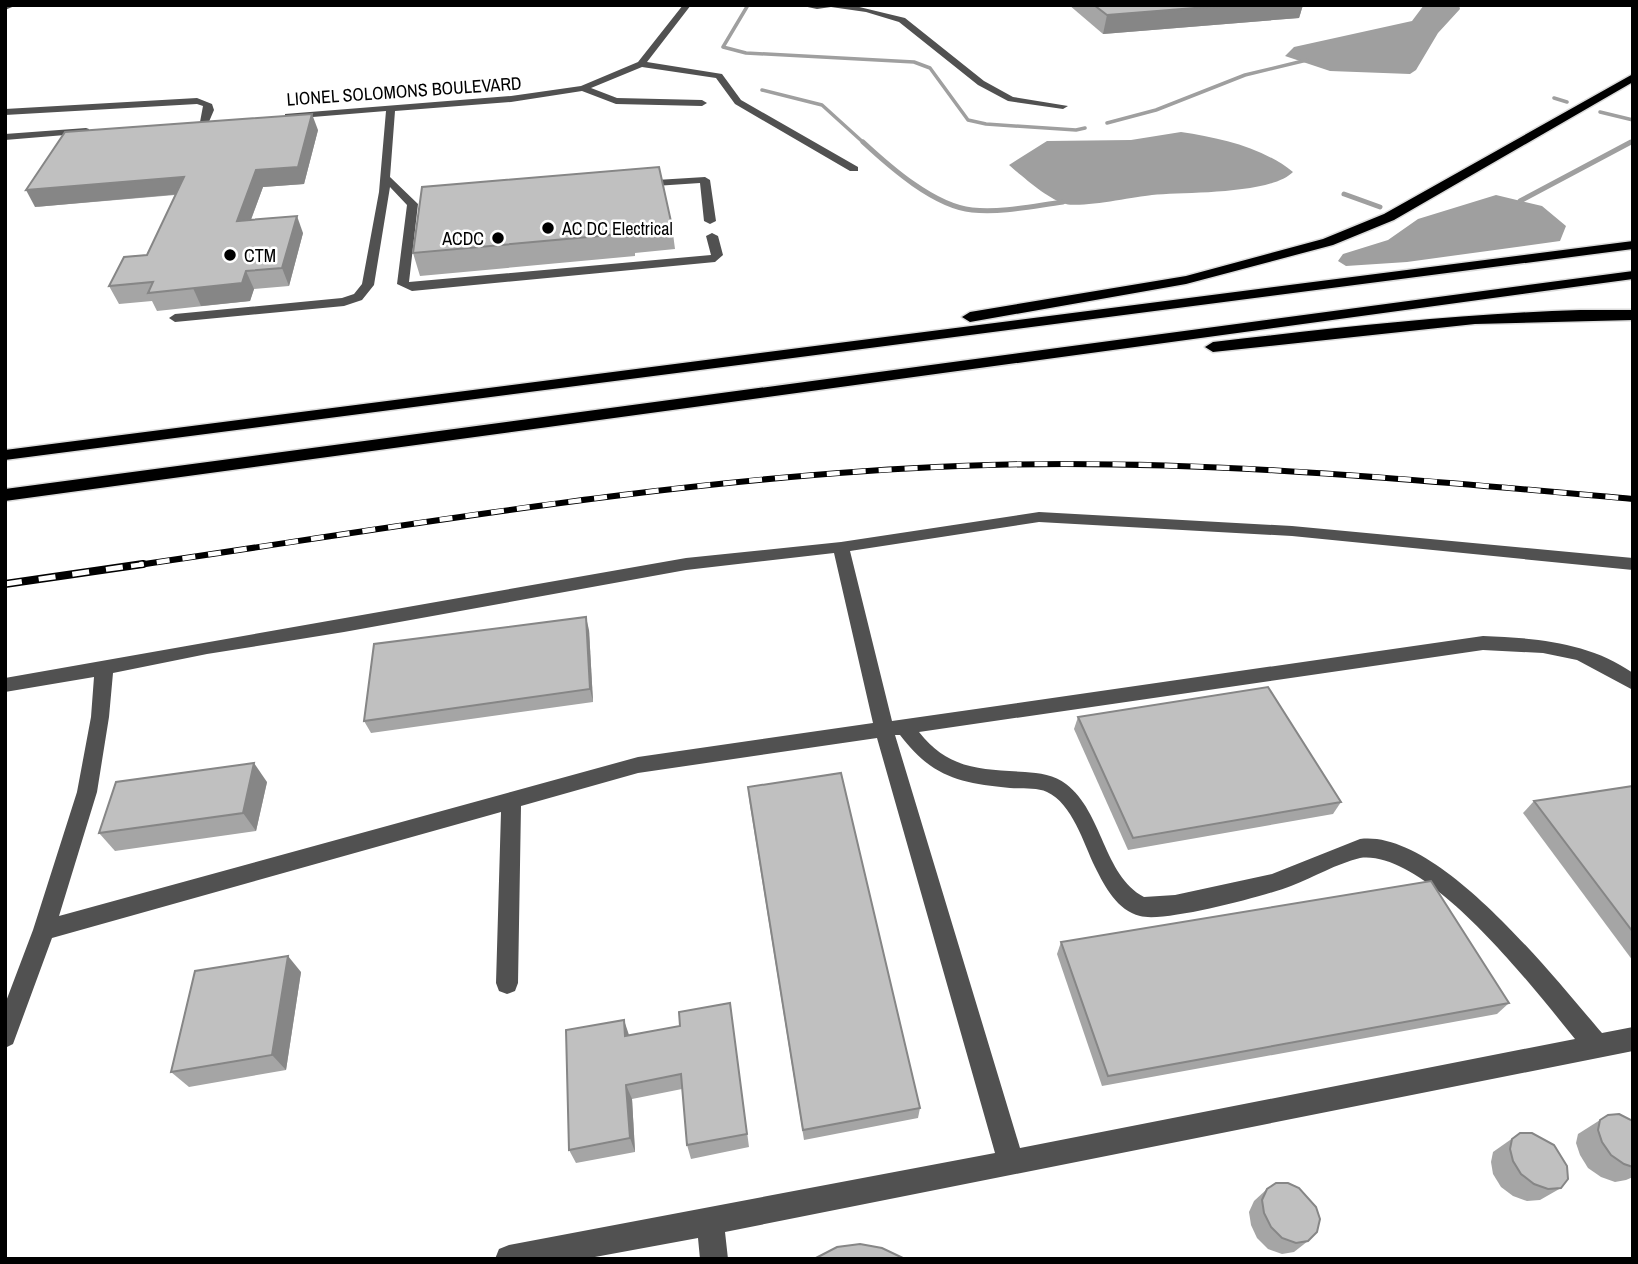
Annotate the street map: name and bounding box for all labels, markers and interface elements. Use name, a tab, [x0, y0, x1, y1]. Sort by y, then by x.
street label: LIONEL SOLOMONS BOULEVARD	[286, 70, 522, 112]
place label: AC DC Electrical	[561, 216, 673, 241]
marker: AC DC Electrical	[540, 220, 556, 236]
place label: ACDC	[441, 226, 484, 251]
marker: ACDC	[490, 230, 506, 246]
place label: CTM	[244, 243, 276, 268]
marker: CTM	[222, 247, 238, 263]

